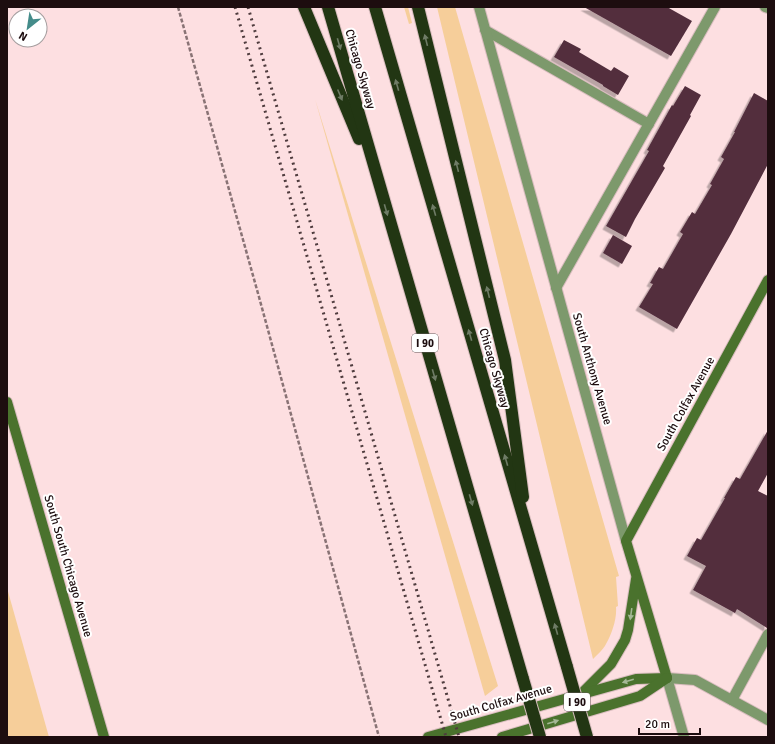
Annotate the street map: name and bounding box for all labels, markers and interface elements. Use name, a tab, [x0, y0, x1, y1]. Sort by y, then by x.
north arrow	[8, 8, 48, 48]
street label: Chicago Skyway	[341, 27, 379, 111]
text: N	[17, 29, 30, 44]
one-way arrow	[423, 34, 429, 46]
one-way arrow	[336, 39, 342, 51]
one-way arrow	[394, 79, 400, 91]
one-way arrow	[338, 89, 344, 101]
one-way arrow	[454, 160, 460, 172]
one-way arrow	[383, 204, 389, 216]
one-way arrow	[431, 204, 437, 216]
one-way arrow	[485, 286, 491, 298]
street label: South Anthony Avenue	[569, 311, 615, 427]
street label: Chicago Skyway	[475, 326, 513, 410]
one-way arrow	[467, 329, 473, 341]
road number: I 90	[412, 334, 438, 352]
street label: South Colfax Avenue	[654, 354, 718, 454]
one-way arrow	[431, 369, 437, 381]
one-way arrow	[503, 454, 509, 466]
street label: South South Chicago Avenue	[41, 493, 95, 639]
one-way arrow	[468, 494, 474, 506]
one-way arrow	[628, 608, 634, 620]
one-way arrow	[553, 623, 559, 635]
one-way arrow	[622, 678, 634, 684]
street label: South Colfax Avenue	[448, 681, 554, 725]
road number: I 90	[564, 693, 590, 711]
scale bar	[639, 710, 700, 736]
text: 20 m	[645, 717, 670, 732]
one-way arrow	[547, 719, 559, 725]

